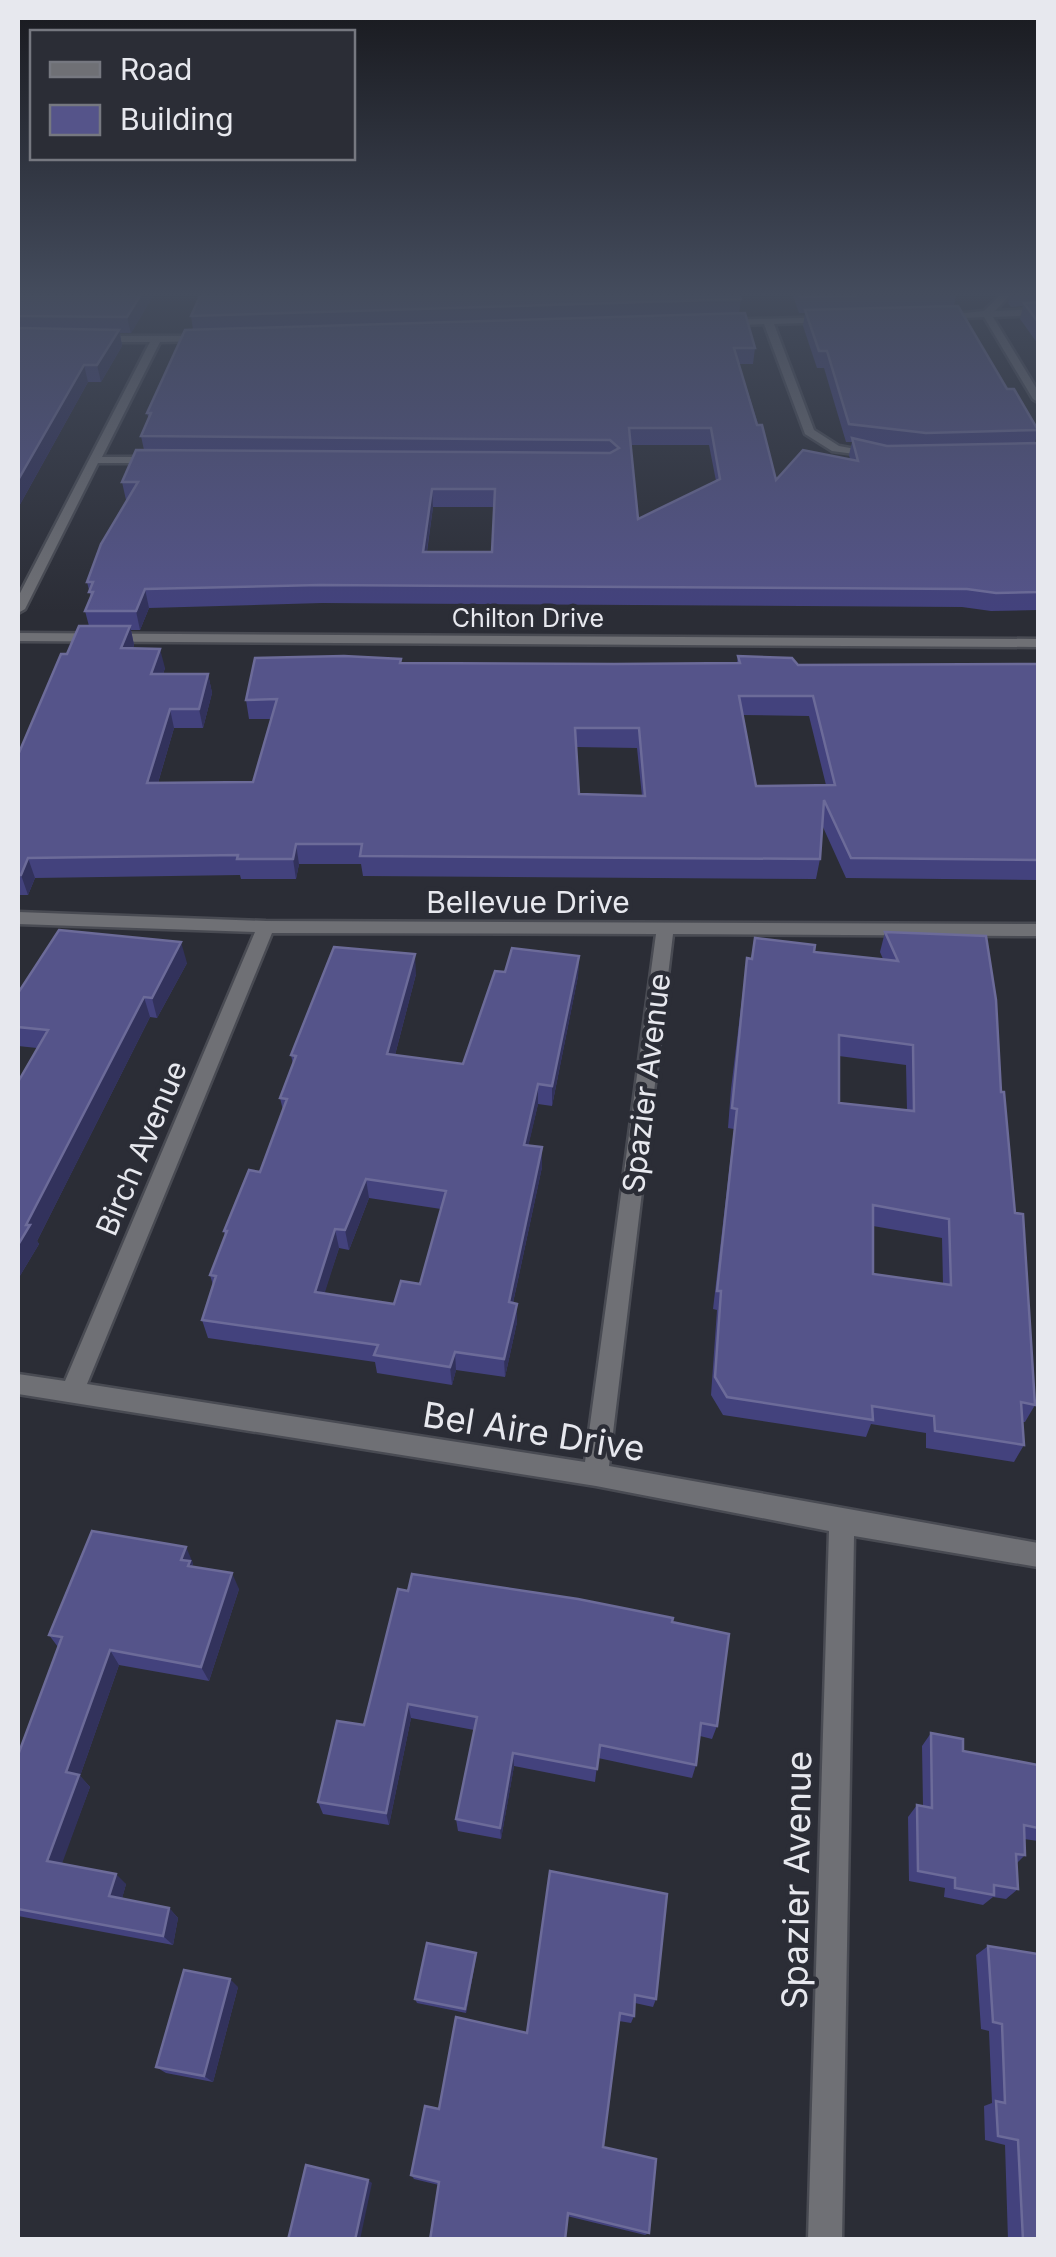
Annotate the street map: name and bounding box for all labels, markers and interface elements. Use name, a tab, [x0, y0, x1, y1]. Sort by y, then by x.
legend	[30, 30, 355, 160]
text: Road	[120, 51, 192, 87]
text: Building	[120, 101, 234, 137]
street label: Chilton Drive	[452, 603, 604, 633]
street label: Bellevue Drive	[426, 884, 630, 920]
street label: Spazier Avenue	[615, 971, 677, 1195]
street label: Birch Avenue	[88, 1055, 194, 1241]
street label: Bel Aire Drive	[420, 1393, 648, 1469]
street label: Spazier Avenue	[773, 1751, 819, 2009]

